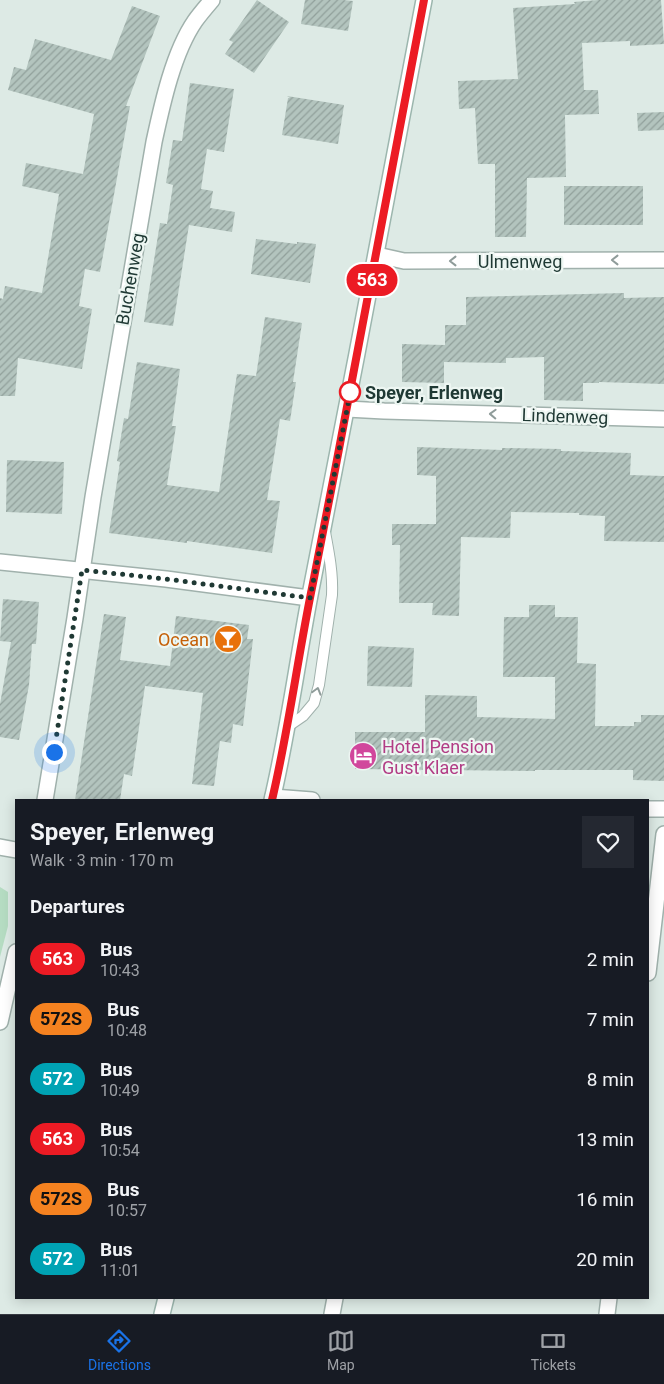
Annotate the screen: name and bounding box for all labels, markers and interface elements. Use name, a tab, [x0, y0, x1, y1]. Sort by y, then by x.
street label: Buchenweg	[112, 231, 148, 327]
street label: Ulmenweg	[478, 251, 562, 272]
one-way arrow	[611, 255, 619, 265]
one-way arrow	[449, 256, 456, 266]
line badge: 563	[343, 264, 401, 296]
text: 563	[357, 269, 387, 290]
marker: Speyer, Erlenweg	[339, 381, 361, 403]
place label: Speyer, Erlenweg	[365, 382, 503, 403]
street label: Lindenweg	[521, 404, 609, 428]
one-way arrow	[489, 409, 496, 419]
bar icon: Ocean	[213, 624, 243, 654]
place label: Ocean	[158, 629, 209, 650]
one-way arrow	[312, 687, 322, 695]
place label: Hotel Pension Gust Klaer	[382, 736, 494, 778]
your location	[42, 740, 67, 765]
hotel icon: Hotel Pension Gust Klaer	[348, 741, 378, 771]
button: heart	[582, 816, 634, 868]
text: Speyer, Erlenweg	[30, 818, 214, 846]
text: Walk · 3 min · 170 m	[30, 851, 174, 870]
text: Departures	[30, 895, 125, 918]
text: Bus	[100, 938, 133, 961]
text: 563	[42, 948, 73, 969]
text: 2 min	[587, 948, 634, 971]
text: 10:43	[100, 961, 140, 980]
text: Bus	[107, 998, 140, 1021]
text: 572S	[40, 1008, 82, 1029]
text: 7 min	[587, 1008, 634, 1031]
text: 10:48	[107, 1021, 147, 1040]
text: Bus	[100, 1058, 133, 1081]
text: 572	[42, 1068, 73, 1089]
text: 8 min	[587, 1068, 634, 1091]
text: 10:49	[100, 1081, 140, 1100]
text: Bus	[100, 1118, 133, 1141]
text: 563	[42, 1128, 73, 1149]
text: 13 min	[576, 1128, 634, 1151]
text: 10:54	[100, 1141, 140, 1160]
text: Bus	[107, 1178, 140, 1201]
text: 572S	[40, 1188, 82, 1209]
text: 16 min	[576, 1188, 634, 1211]
text: 10:57	[107, 1201, 147, 1220]
text: Bus	[100, 1238, 133, 1261]
text: 572	[42, 1248, 73, 1269]
text: 20 min	[576, 1248, 634, 1271]
text: 11:01	[100, 1261, 140, 1280]
tab: Directions	[88, 1327, 151, 1373]
tab: Map	[327, 1327, 355, 1373]
tab: Tickets	[531, 1327, 576, 1373]

